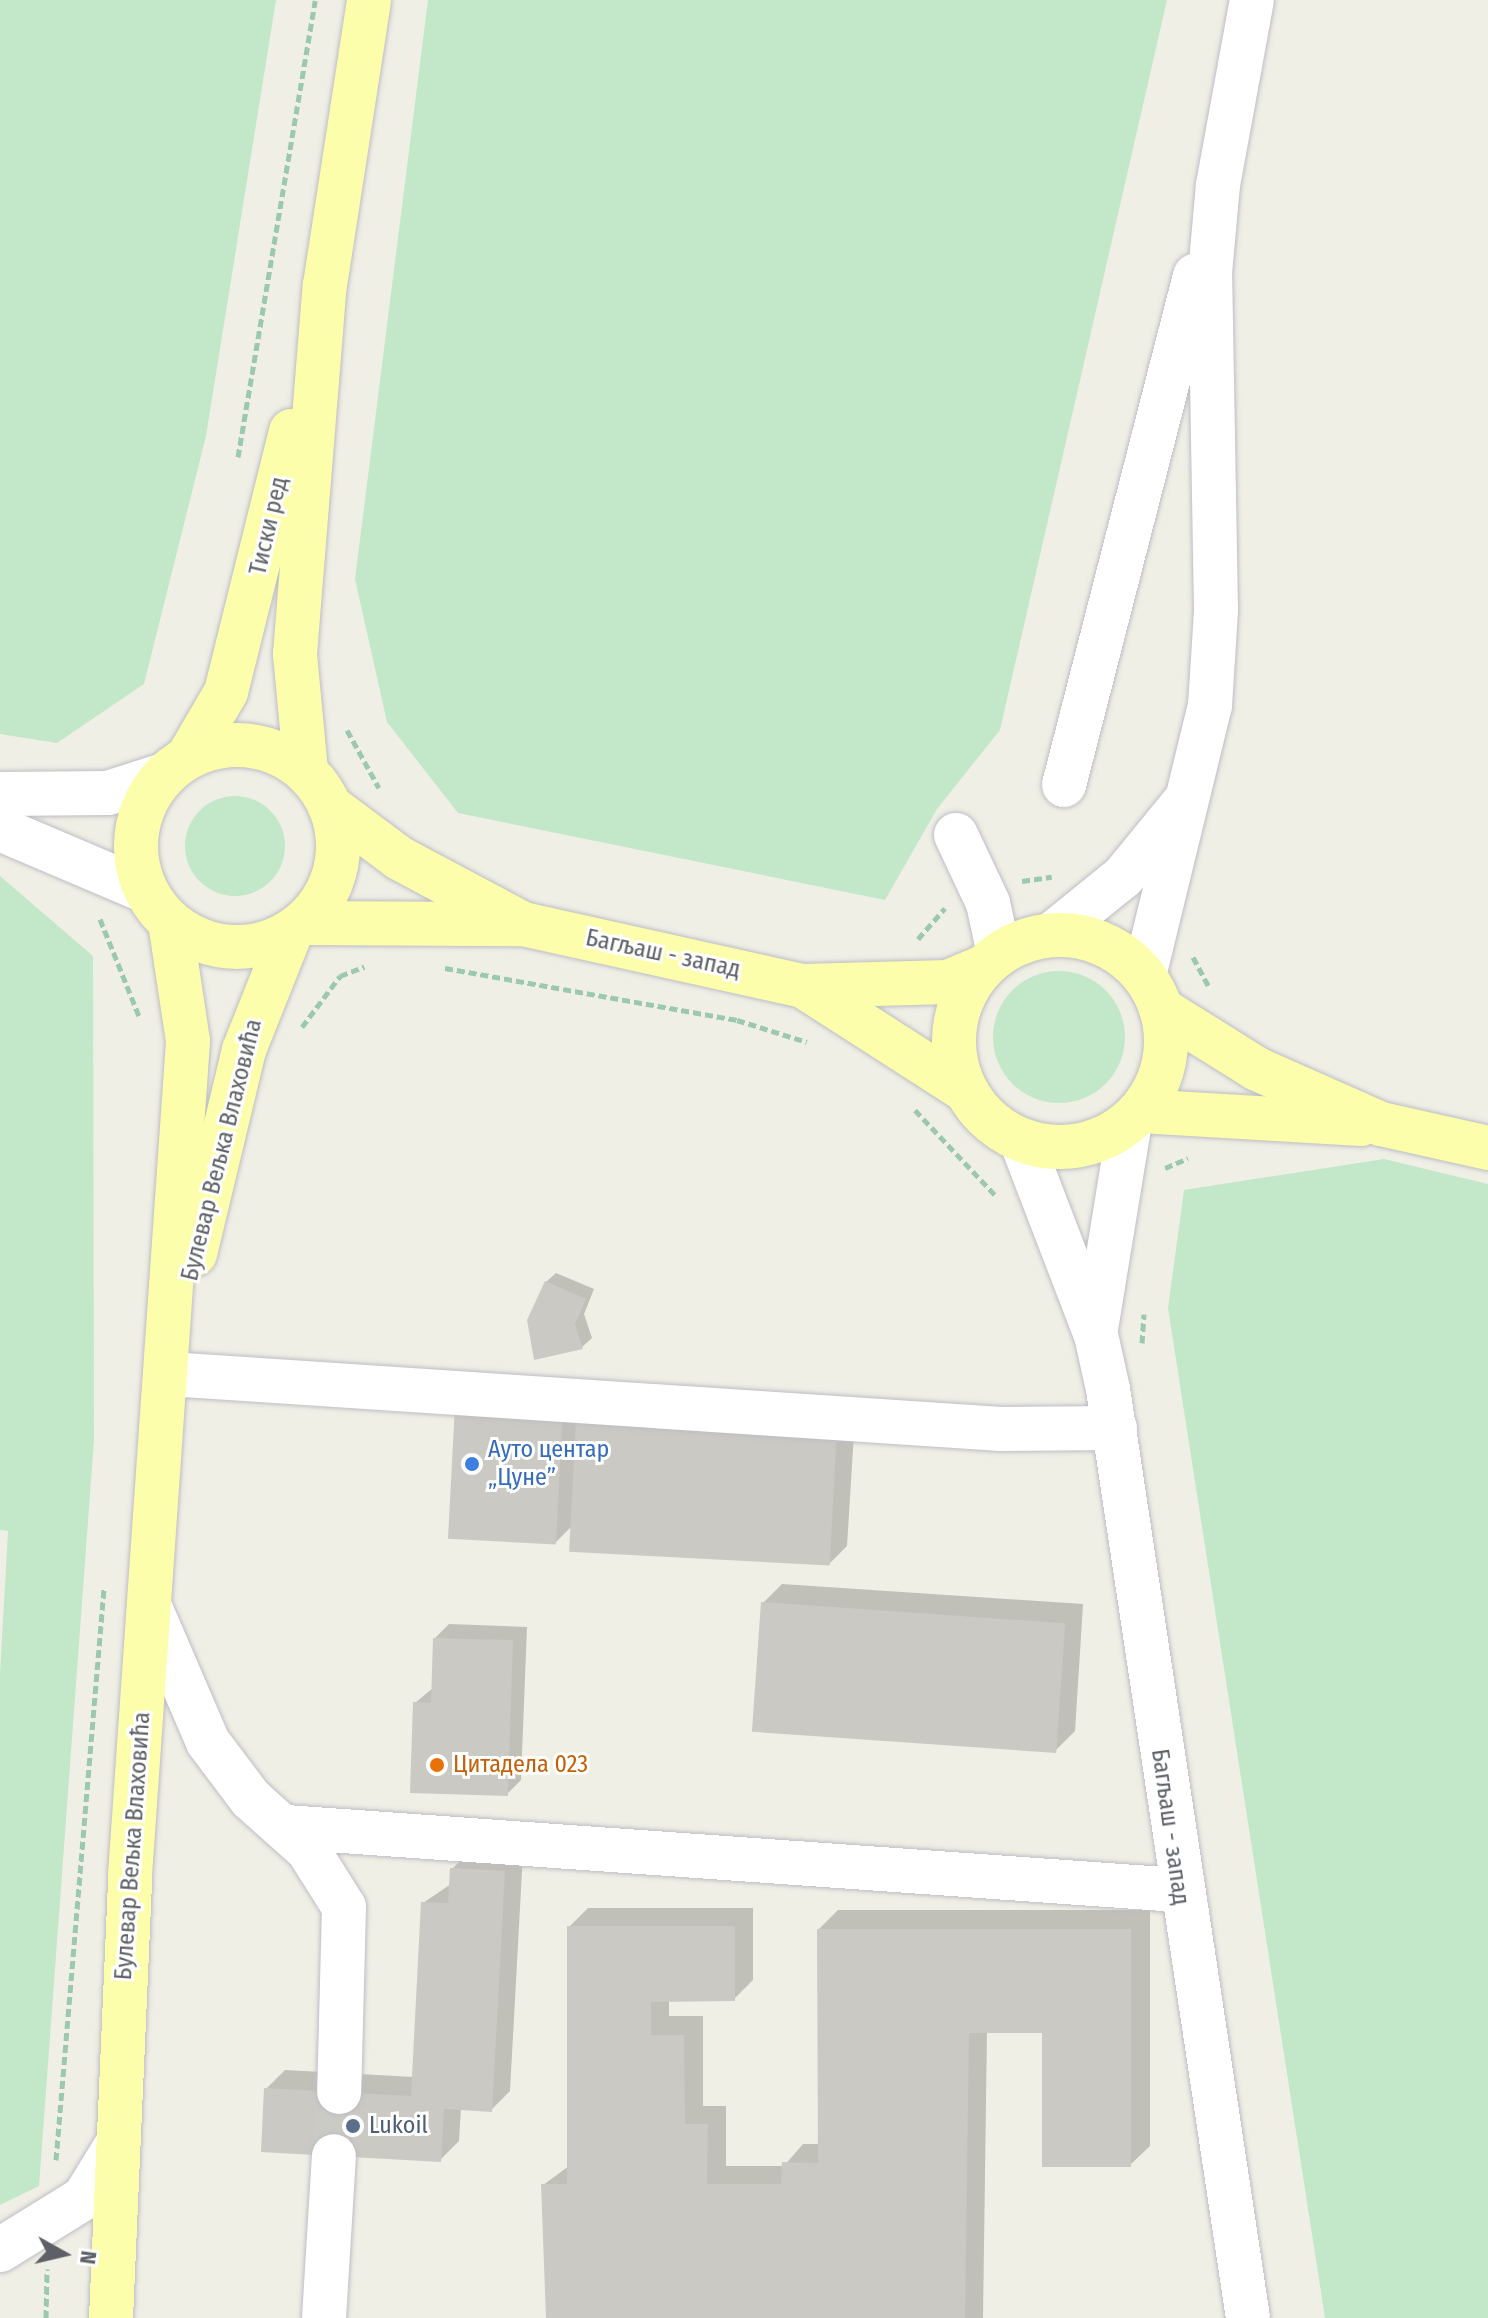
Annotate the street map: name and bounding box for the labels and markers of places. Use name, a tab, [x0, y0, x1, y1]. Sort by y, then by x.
place label: Ауто центар „Цуне”	[488, 1436, 609, 1492]
marker: Ауто центар „Цуне”	[463, 1455, 481, 1473]
place label: Цитадела 023	[453, 1751, 588, 1779]
marker: Цитадела 023	[428, 1756, 446, 1774]
place label: Lukoil	[369, 2112, 428, 2140]
marker: Lukoil	[344, 2117, 362, 2135]

